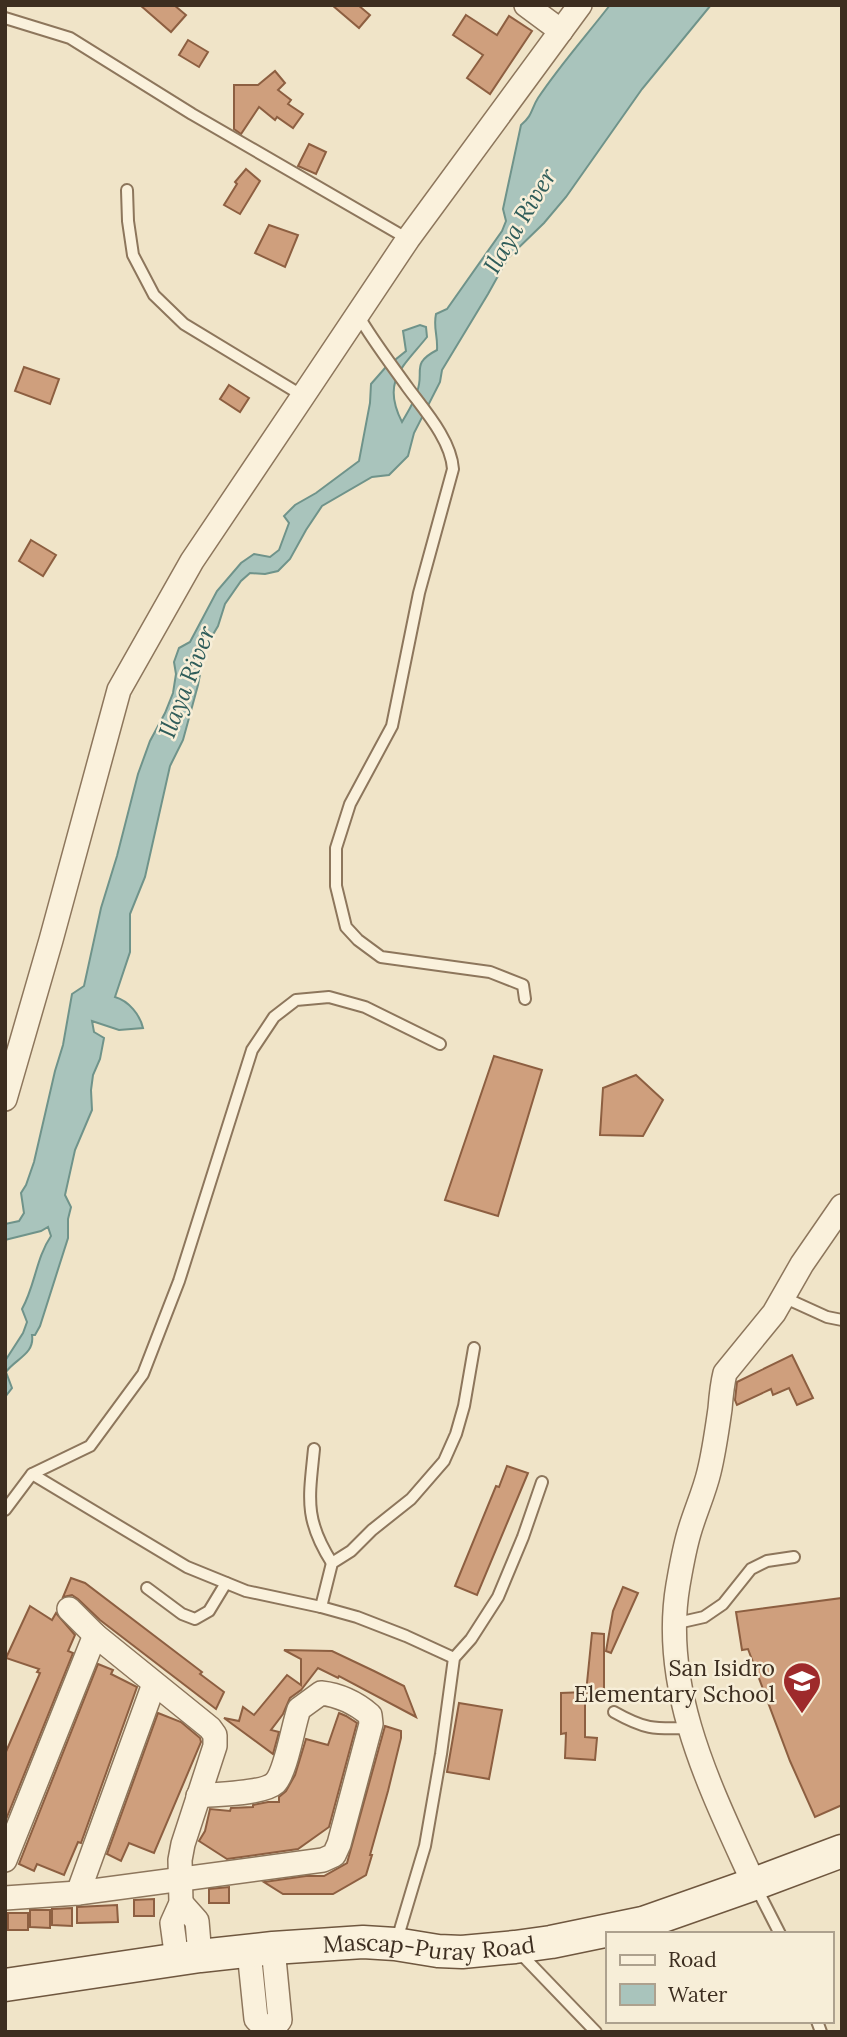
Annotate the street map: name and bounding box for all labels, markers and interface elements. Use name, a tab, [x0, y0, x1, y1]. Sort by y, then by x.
water label: Ilaya River	[476, 162, 563, 279]
water label: Ilaya River	[151, 621, 222, 742]
place label: San Isidro Elementary School	[574, 1653, 775, 1708]
school or university icon: San Isidro Elementary School	[781, 1660, 823, 1715]
street label: Mascap-Puray Road	[322, 1927, 537, 1966]
legend	[606, 1932, 833, 2023]
text: Road	[668, 1946, 717, 1973]
text: Water	[668, 1981, 727, 2008]

